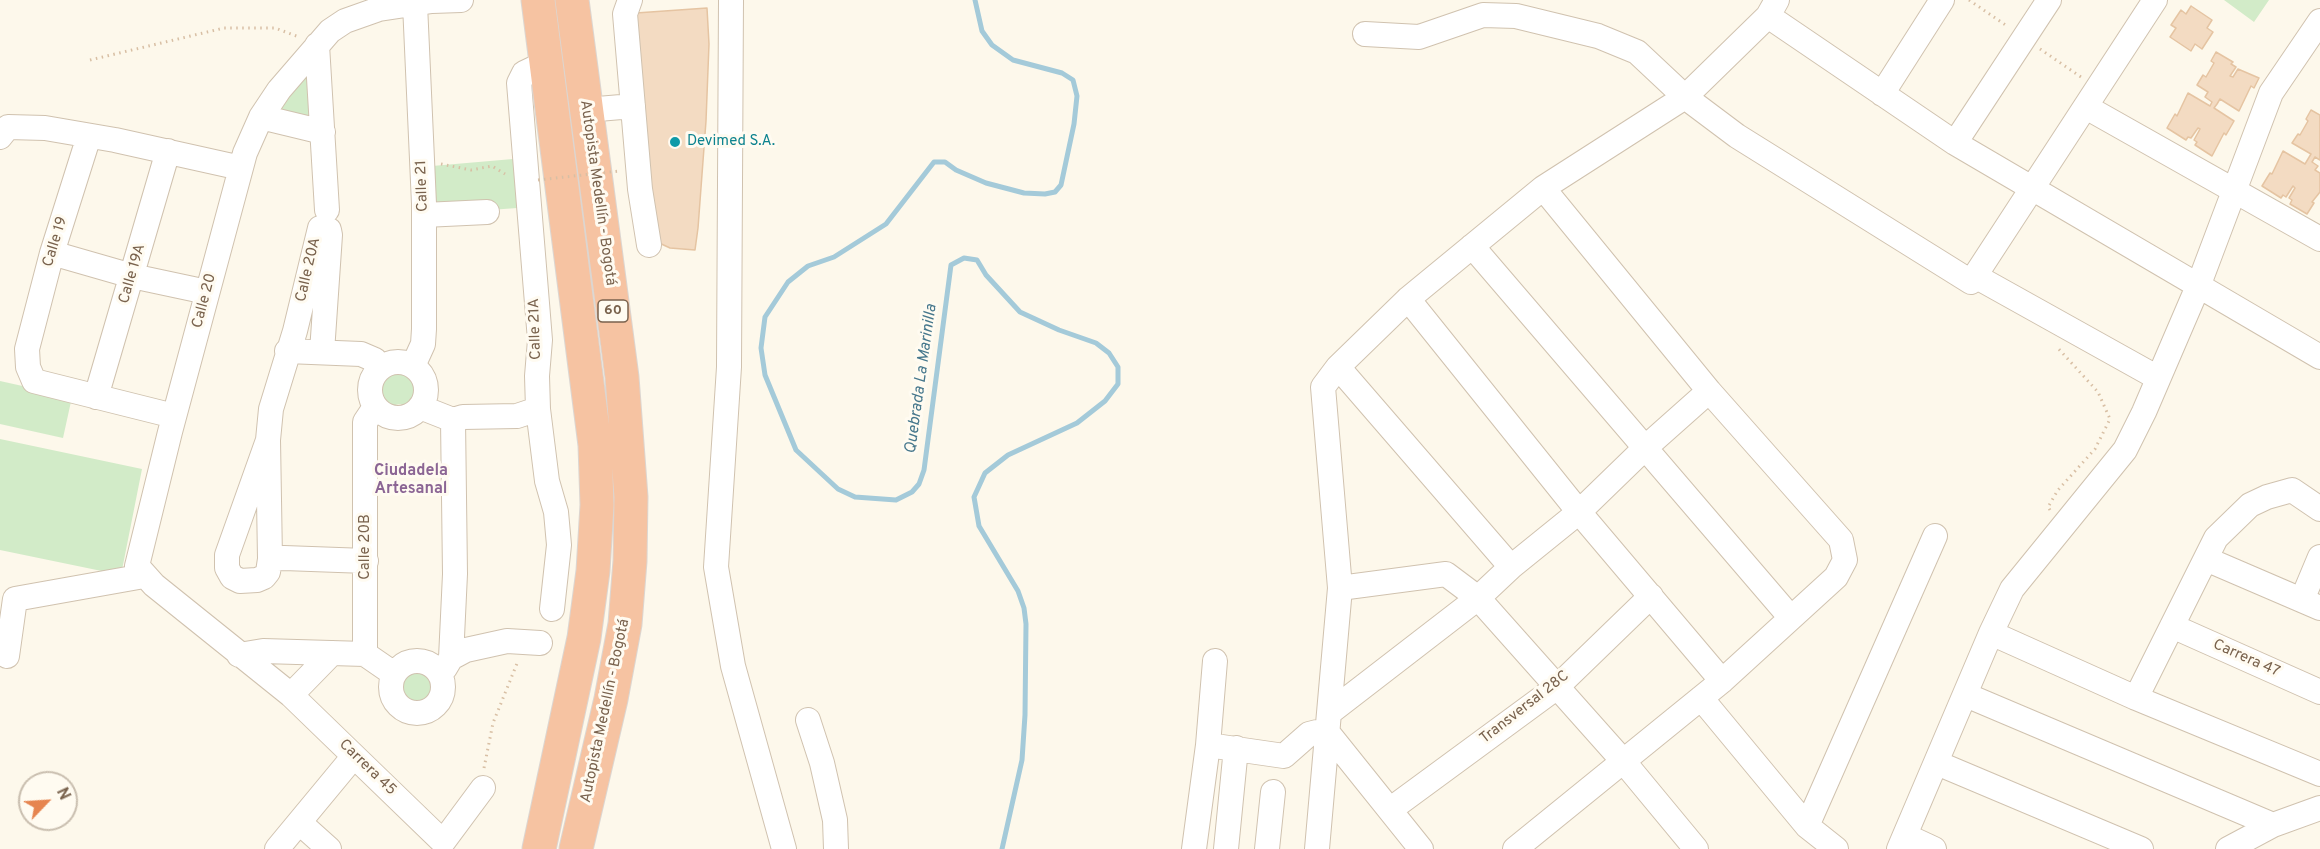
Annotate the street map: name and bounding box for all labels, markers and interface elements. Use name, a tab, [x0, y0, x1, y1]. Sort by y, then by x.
street label: Autopista Medellín - Bogotá	[575, 99, 619, 287]
place label: Devimed S.A.	[687, 133, 775, 151]
marker: Devimed S.A.	[668, 135, 682, 149]
street label: Calle 21	[413, 160, 433, 212]
street label: Calle 19	[40, 215, 72, 269]
street label: Calle 20A	[293, 236, 325, 304]
street label: Calle 19A	[116, 242, 150, 306]
street label: Calle 20	[189, 272, 221, 330]
street label: Calle 21A	[526, 298, 546, 360]
road number: 60	[598, 300, 628, 322]
water label: Quebrada La Marinilla	[902, 303, 942, 455]
district label: Ciudadela Artesanal	[374, 462, 448, 500]
street label: Calle 20B	[357, 514, 375, 580]
street label: Autopista Medellín - Bogotá	[578, 618, 634, 804]
street label: Carrera 47	[2210, 636, 2282, 682]
street label: Transversal 28C	[1477, 668, 1573, 748]
street label: Carrera 45	[335, 736, 399, 800]
north arrow	[18, 771, 78, 831]
text: N	[51, 785, 74, 804]

